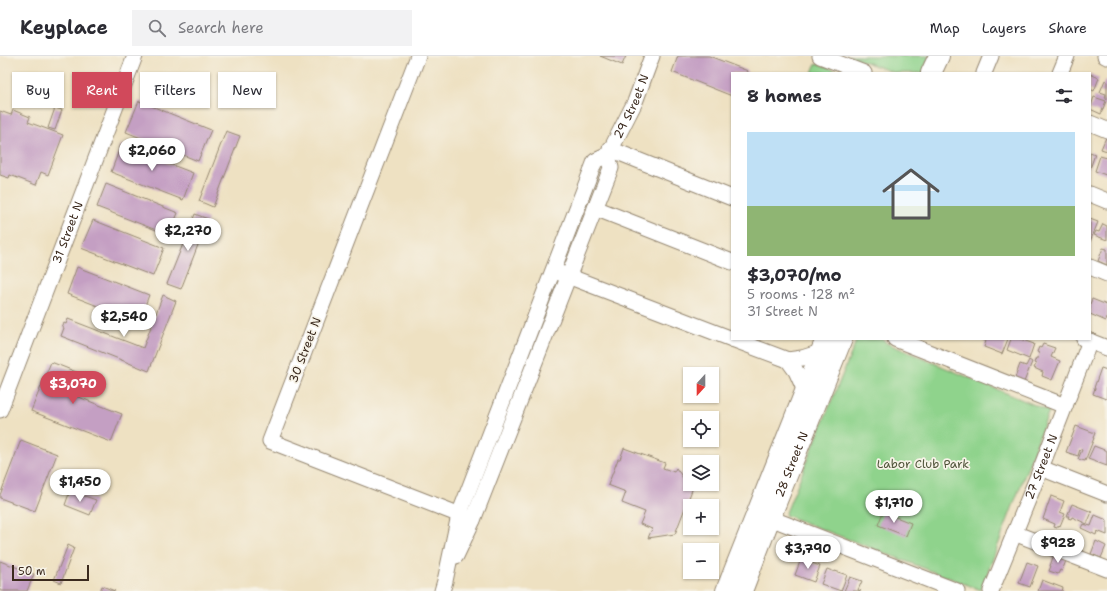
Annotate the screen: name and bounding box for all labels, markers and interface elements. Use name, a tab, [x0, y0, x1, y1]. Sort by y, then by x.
search box	[132, 10, 412, 46]
text: Keyplace	[20, 15, 108, 40]
icon: search	[146, 17, 168, 39]
text: Search here	[178, 18, 264, 38]
text: Map	[930, 19, 960, 37]
text: Layers	[982, 19, 1026, 37]
text: Share	[1048, 19, 1087, 37]
chip: Buy	[12, 72, 64, 108]
chip: Rent	[72, 72, 132, 108]
chip: Filters	[140, 72, 210, 108]
chip: New	[218, 72, 276, 108]
street label: 29 Street N	[610, 72, 653, 141]
text: 8 homes	[747, 85, 822, 107]
icon: filters	[1053, 85, 1075, 107]
pin: $2,060	[119, 138, 185, 172]
text: $2,060	[128, 142, 176, 159]
icon: home	[875, 158, 947, 230]
street label: 31 Street N	[49, 199, 87, 266]
pin: $2,270	[155, 218, 221, 252]
text: $2,270	[164, 222, 212, 239]
text: $3,070/mo	[747, 264, 842, 286]
text: 5 rooms · 128 m²	[747, 286, 855, 303]
text: 31 Street N	[747, 303, 818, 320]
pin: $2,540	[91, 304, 157, 338]
text: $2,540	[100, 308, 148, 325]
street label: 30 Street N	[285, 315, 325, 385]
north arrow	[683, 367, 719, 403]
map controls	[683, 367, 719, 579]
pin: $3,070	[40, 371, 106, 405]
text: $3,070	[49, 375, 97, 392]
button: locate	[683, 411, 719, 447]
street label: 28 Street N	[771, 429, 812, 499]
street label: 27 Street N	[1021, 432, 1061, 502]
button: layers	[683, 455, 719, 491]
park label: Labor Club Park	[877, 456, 969, 472]
pin: $1,450	[47, 469, 113, 503]
text: $1,450	[59, 473, 101, 490]
pin: $1,710	[861, 490, 927, 524]
text: $1,710	[874, 494, 914, 511]
button: +	[683, 499, 719, 535]
pin: $928	[1034, 530, 1082, 564]
text: $928	[1040, 534, 1076, 551]
pin: $3,790	[775, 536, 841, 570]
text: $3,790	[785, 540, 831, 557]
button: −	[683, 543, 719, 579]
scale bar	[12, 563, 89, 582]
text: 50 m	[18, 564, 46, 579]

